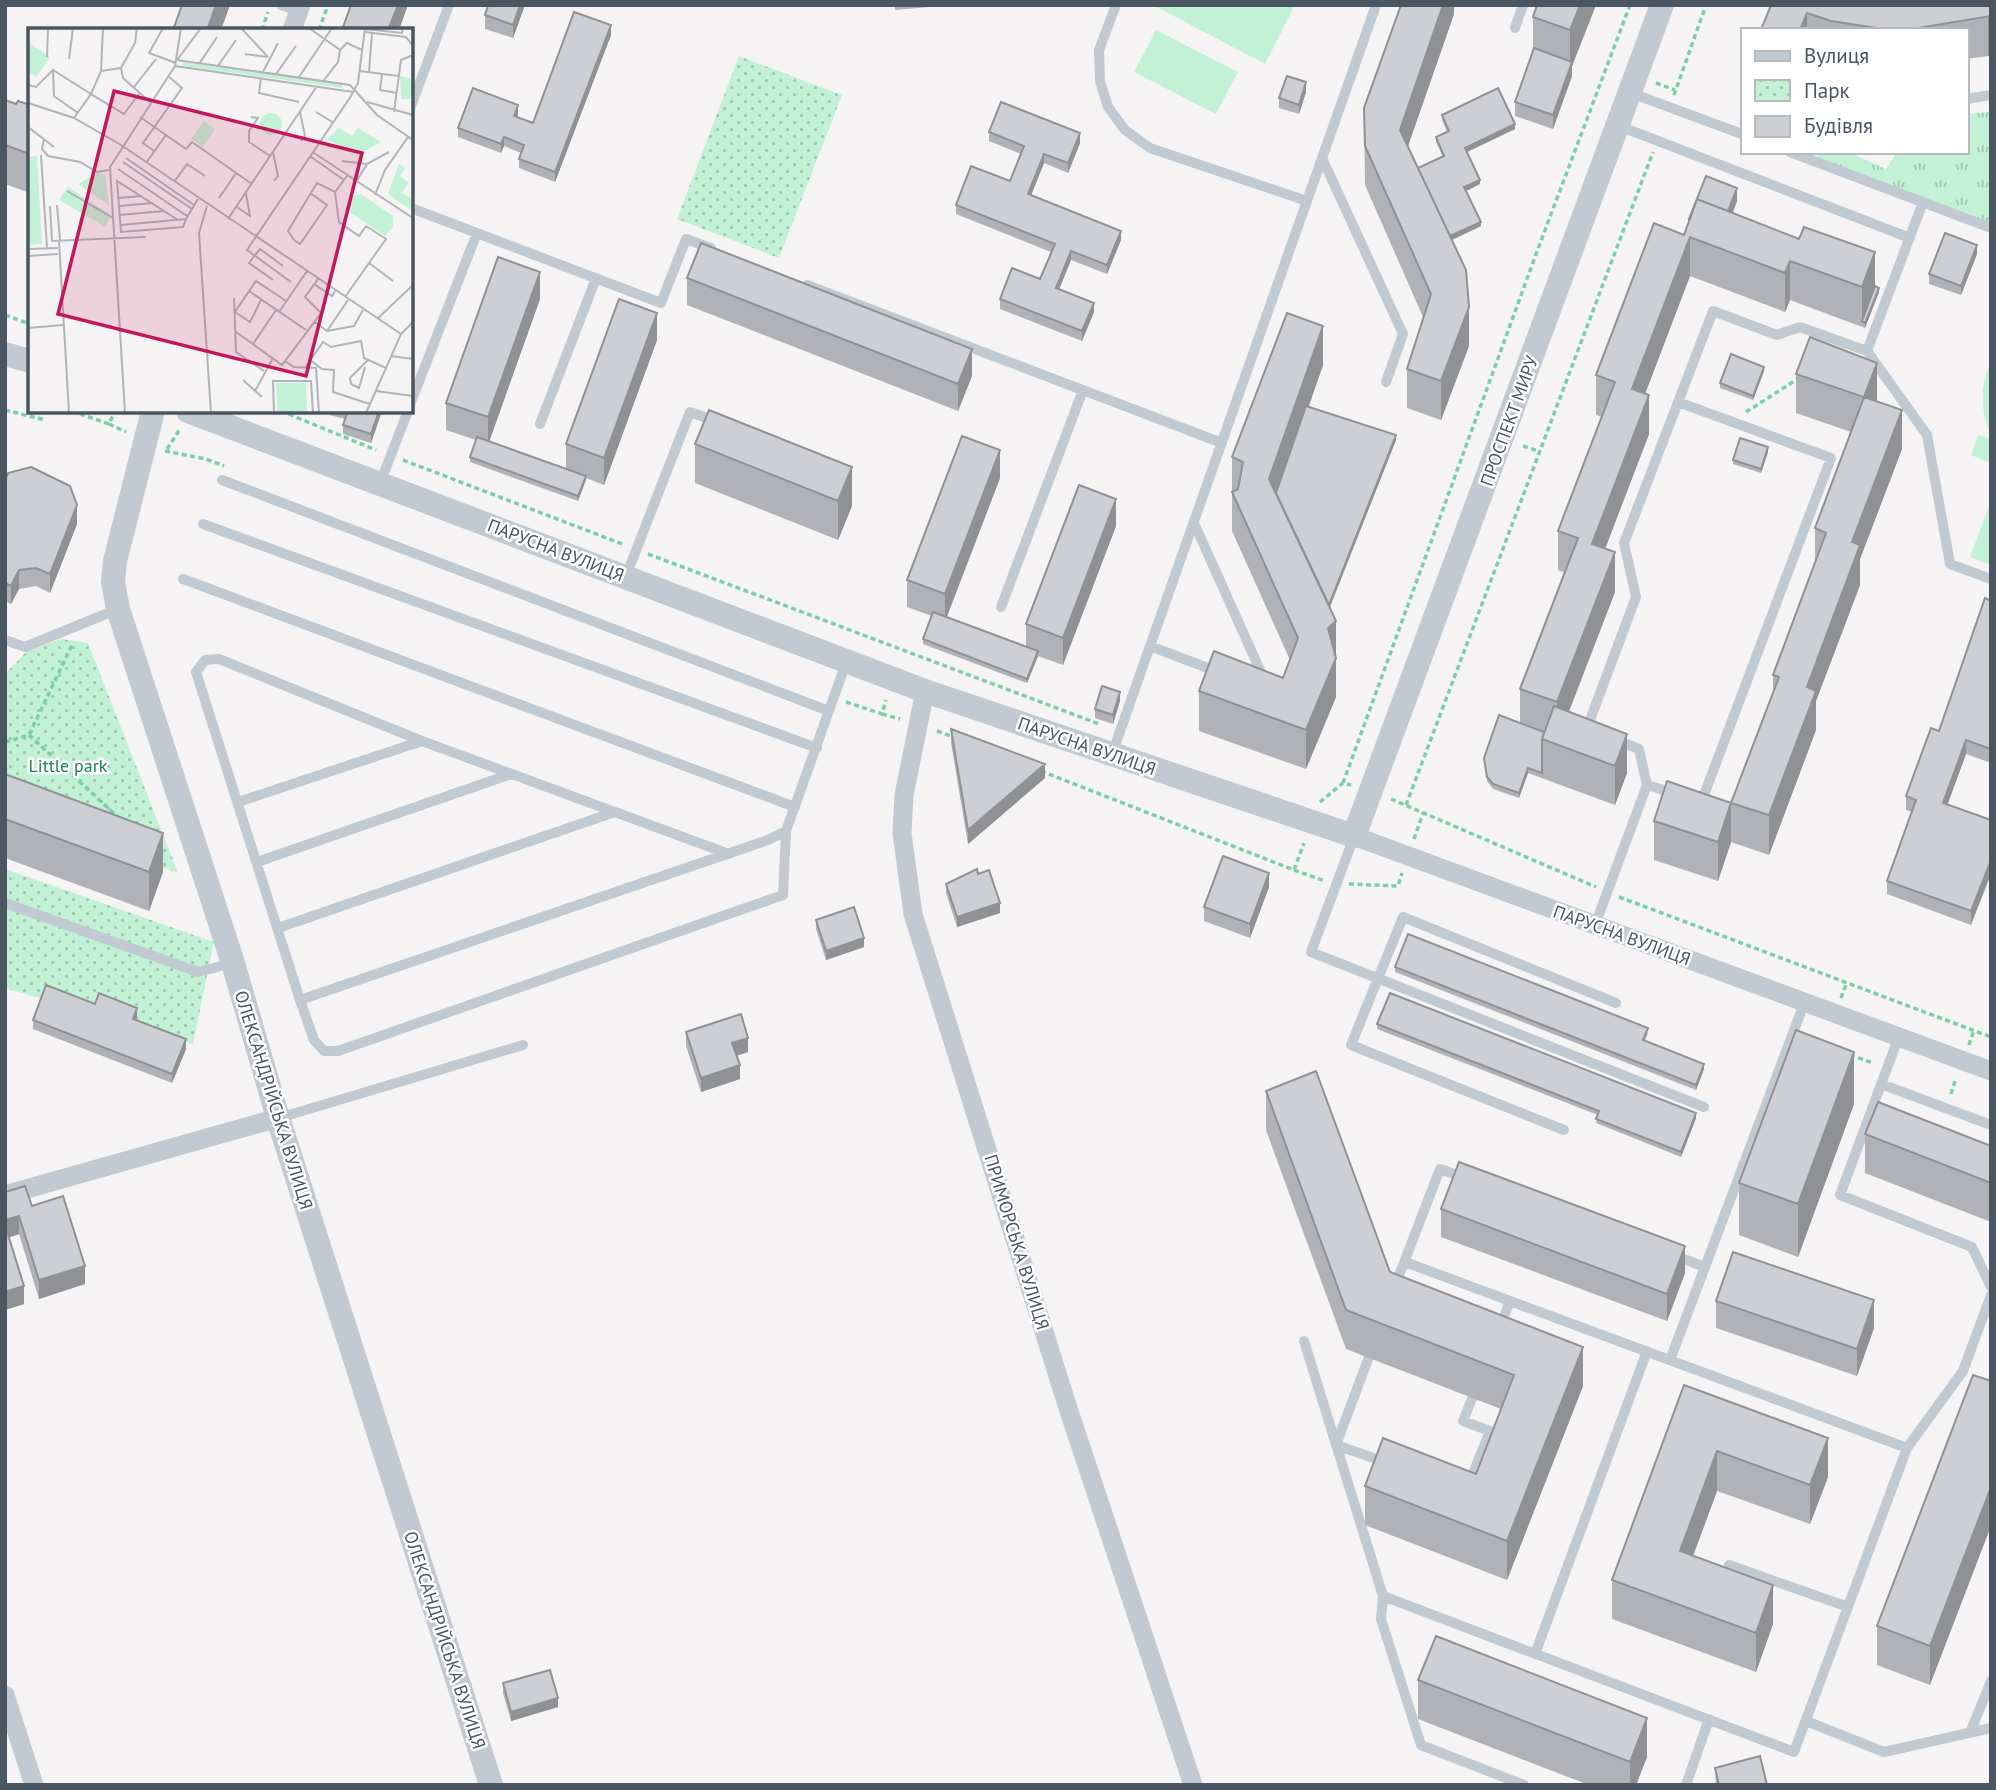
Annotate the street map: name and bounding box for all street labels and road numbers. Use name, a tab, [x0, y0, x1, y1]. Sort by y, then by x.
street label: ПРОСПЕКТ МИРУ	[1475, 353, 1543, 489]
street label: ПАРУСНА ВУЛИЦЯ	[484, 513, 628, 587]
street label: ПАРУСНА ВУЛИЦЯ	[1015, 712, 1159, 780]
street label: ПАРУСНА ВУЛИЦЯ	[1550, 899, 1694, 971]
street label: ОЛЕКСАНДРІЙСЬКА ВУЛИЦЯ	[230, 988, 318, 1212]
street label: ПРИМОРСЬКА ВУЛИЦЯ	[979, 1151, 1055, 1333]
street label: ОЛЕКСАНДРІЙСЬКА ВУЛИЦЯ	[399, 1528, 491, 1752]

